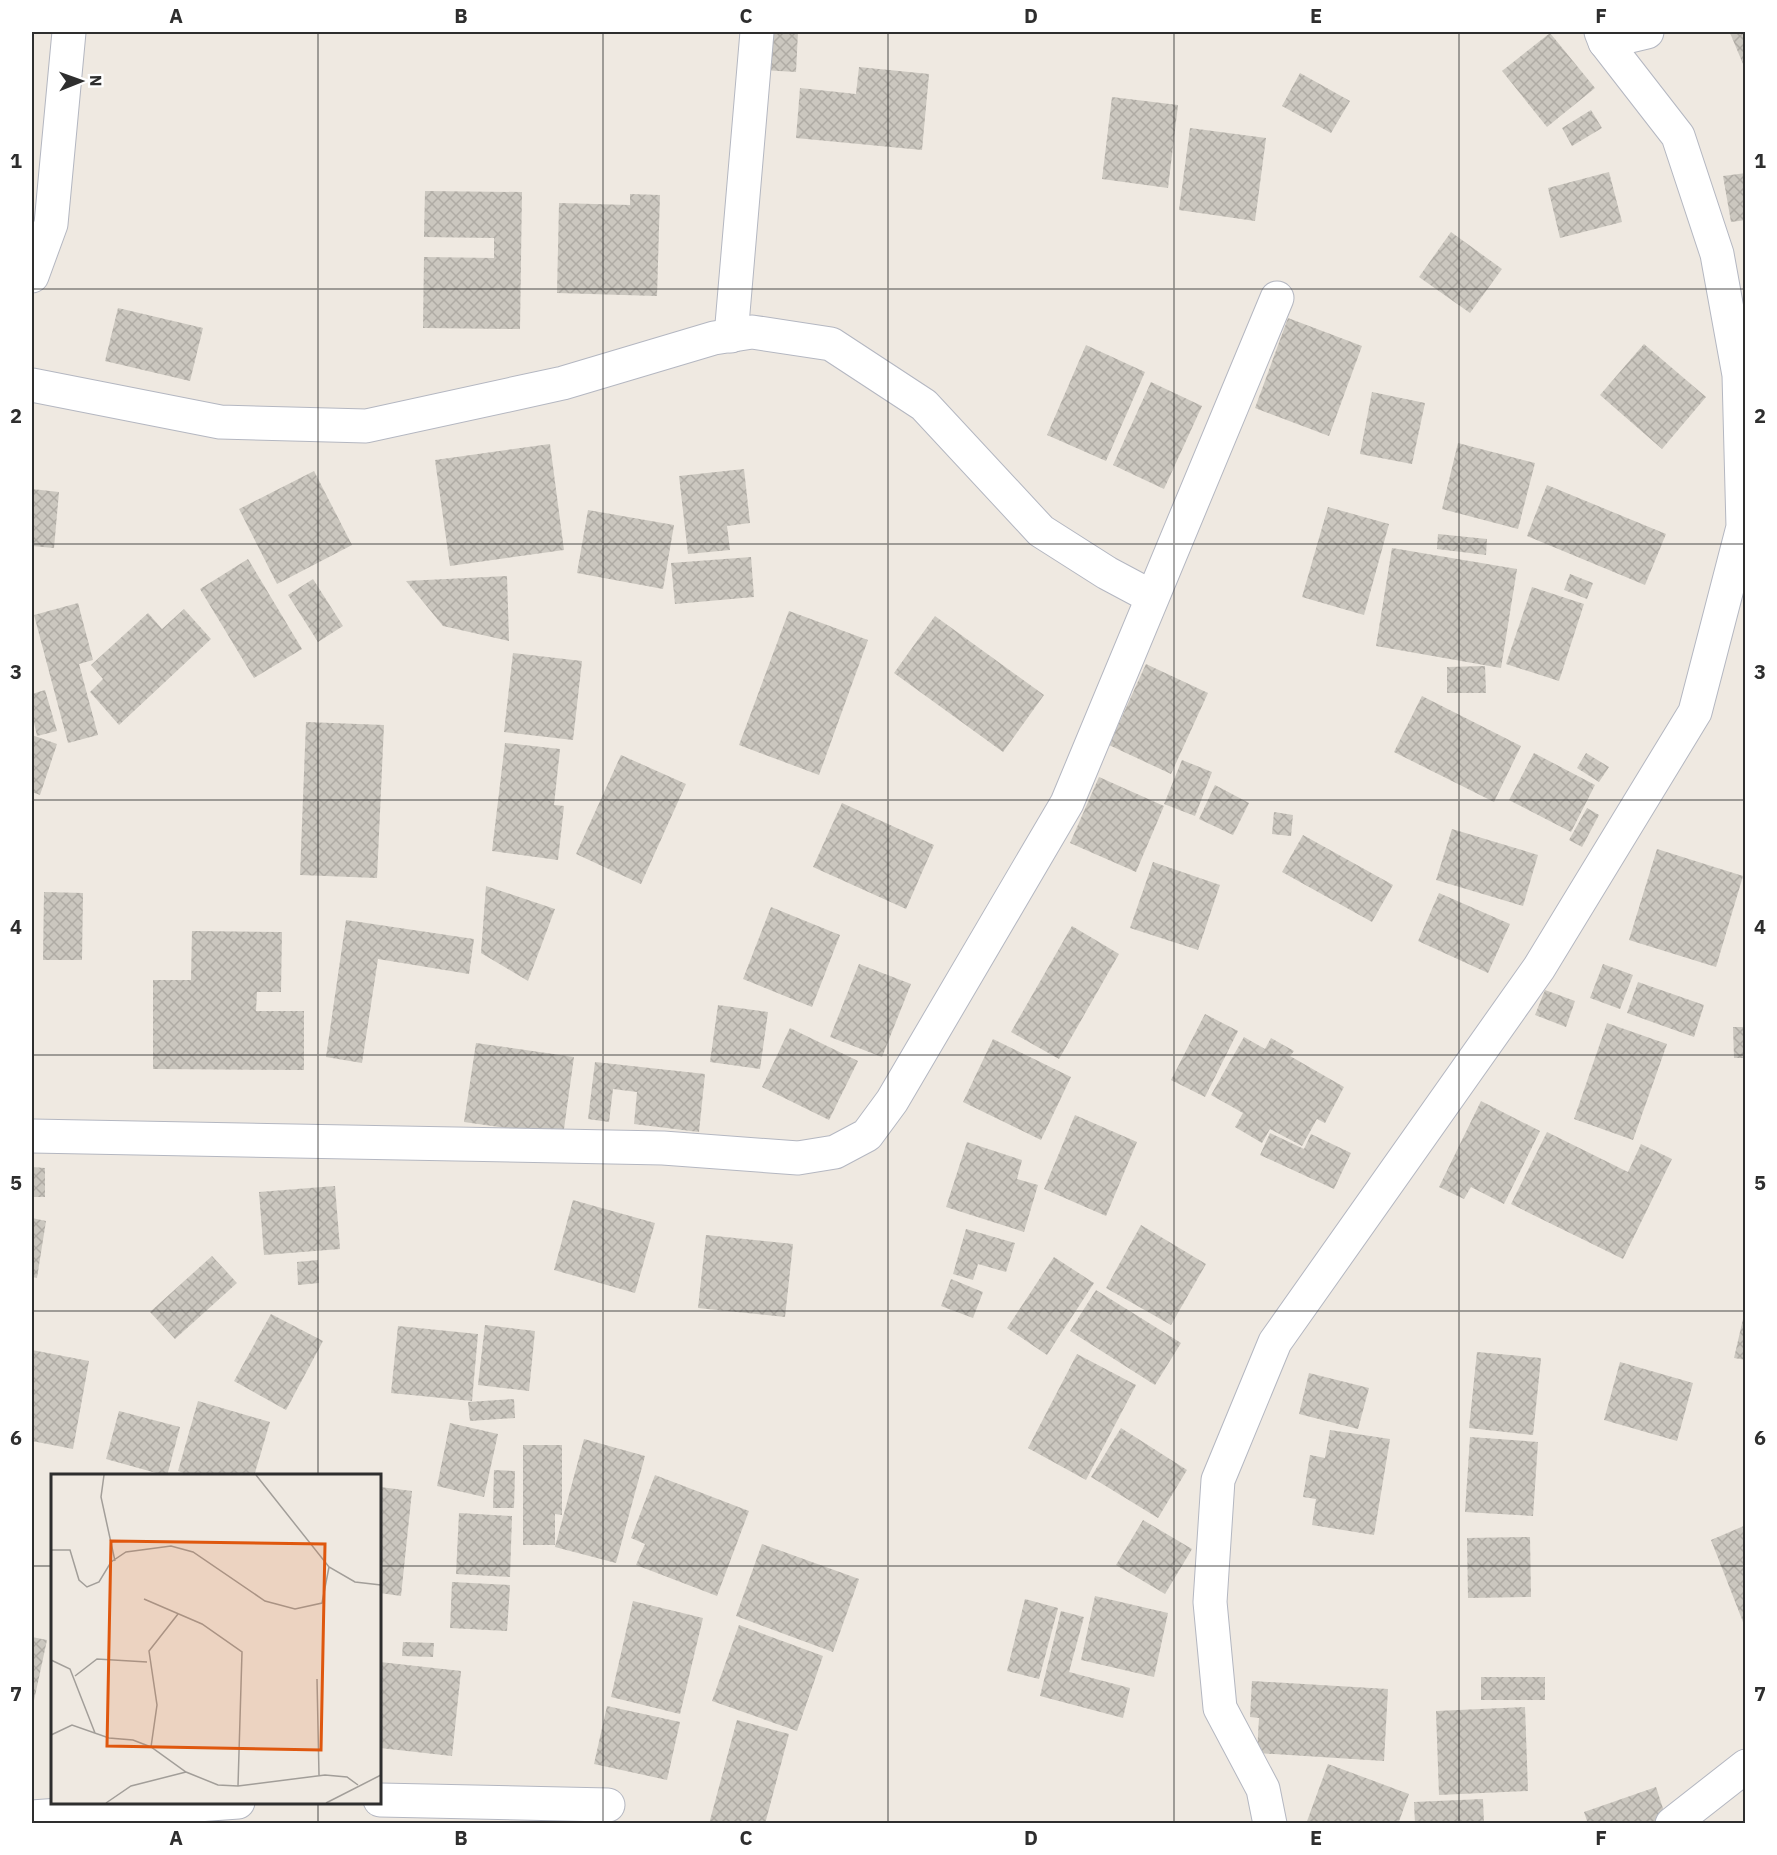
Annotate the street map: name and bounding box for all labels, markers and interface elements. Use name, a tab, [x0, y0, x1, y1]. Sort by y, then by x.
text: A	[169, 2, 183, 29]
text: B	[454, 2, 468, 29]
text: C	[739, 2, 753, 29]
text: D	[1024, 2, 1038, 29]
text: E	[1310, 2, 1322, 29]
text: F	[1595, 2, 1607, 29]
north arrow	[51, 51, 111, 111]
text: N	[86, 75, 106, 87]
text: 1	[10, 147, 22, 174]
text: 1	[1754, 147, 1766, 174]
text: 2	[10, 402, 22, 429]
text: 2	[1754, 402, 1766, 429]
text: 3	[10, 658, 22, 685]
text: 3	[1754, 658, 1766, 685]
text: 4	[10, 913, 22, 940]
text: 4	[1754, 913, 1766, 940]
text: 5	[10, 1169, 22, 1196]
text: 5	[1754, 1169, 1766, 1196]
text: 6	[10, 1424, 22, 1451]
text: 6	[1754, 1424, 1766, 1451]
inset map	[51, 1474, 381, 1804]
text: 7	[10, 1680, 22, 1707]
text: 7	[1754, 1680, 1766, 1707]
text: A	[169, 1824, 183, 1851]
text: B	[454, 1824, 468, 1851]
text: C	[739, 1824, 753, 1851]
text: D	[1024, 1824, 1038, 1851]
text: E	[1310, 1824, 1322, 1851]
text: F	[1595, 1824, 1607, 1851]

